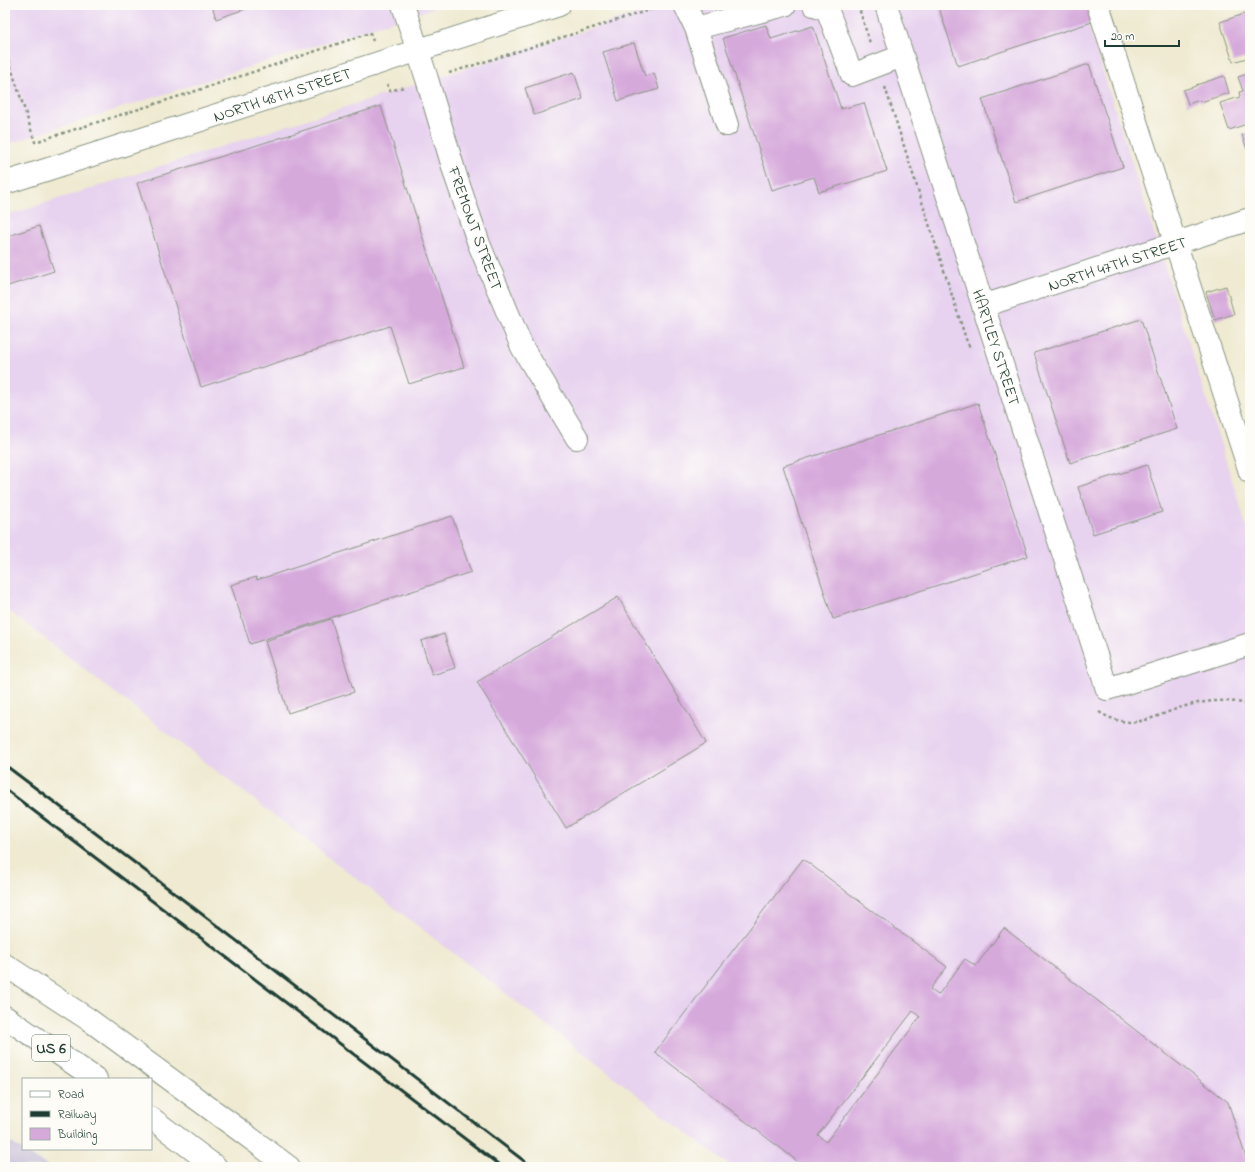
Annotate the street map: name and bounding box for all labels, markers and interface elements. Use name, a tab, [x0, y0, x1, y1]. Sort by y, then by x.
scale bar	[1105, 22, 1179, 48]
text: 20 m	[1111, 28, 1134, 46]
street label: NORTH 48TH STREET	[211, 62, 355, 129]
street label: FREMONT STREET	[440, 163, 508, 294]
street label: NORTH 47TH STREET	[1045, 231, 1190, 299]
street label: HARTLEY STREET	[965, 286, 1025, 409]
road number: US 6	[32, 1035, 70, 1061]
legend	[22, 1078, 152, 1150]
text: Road	[58, 1086, 84, 1104]
text: Railway	[58, 1106, 97, 1125]
text: Building	[57, 1126, 97, 1145]

